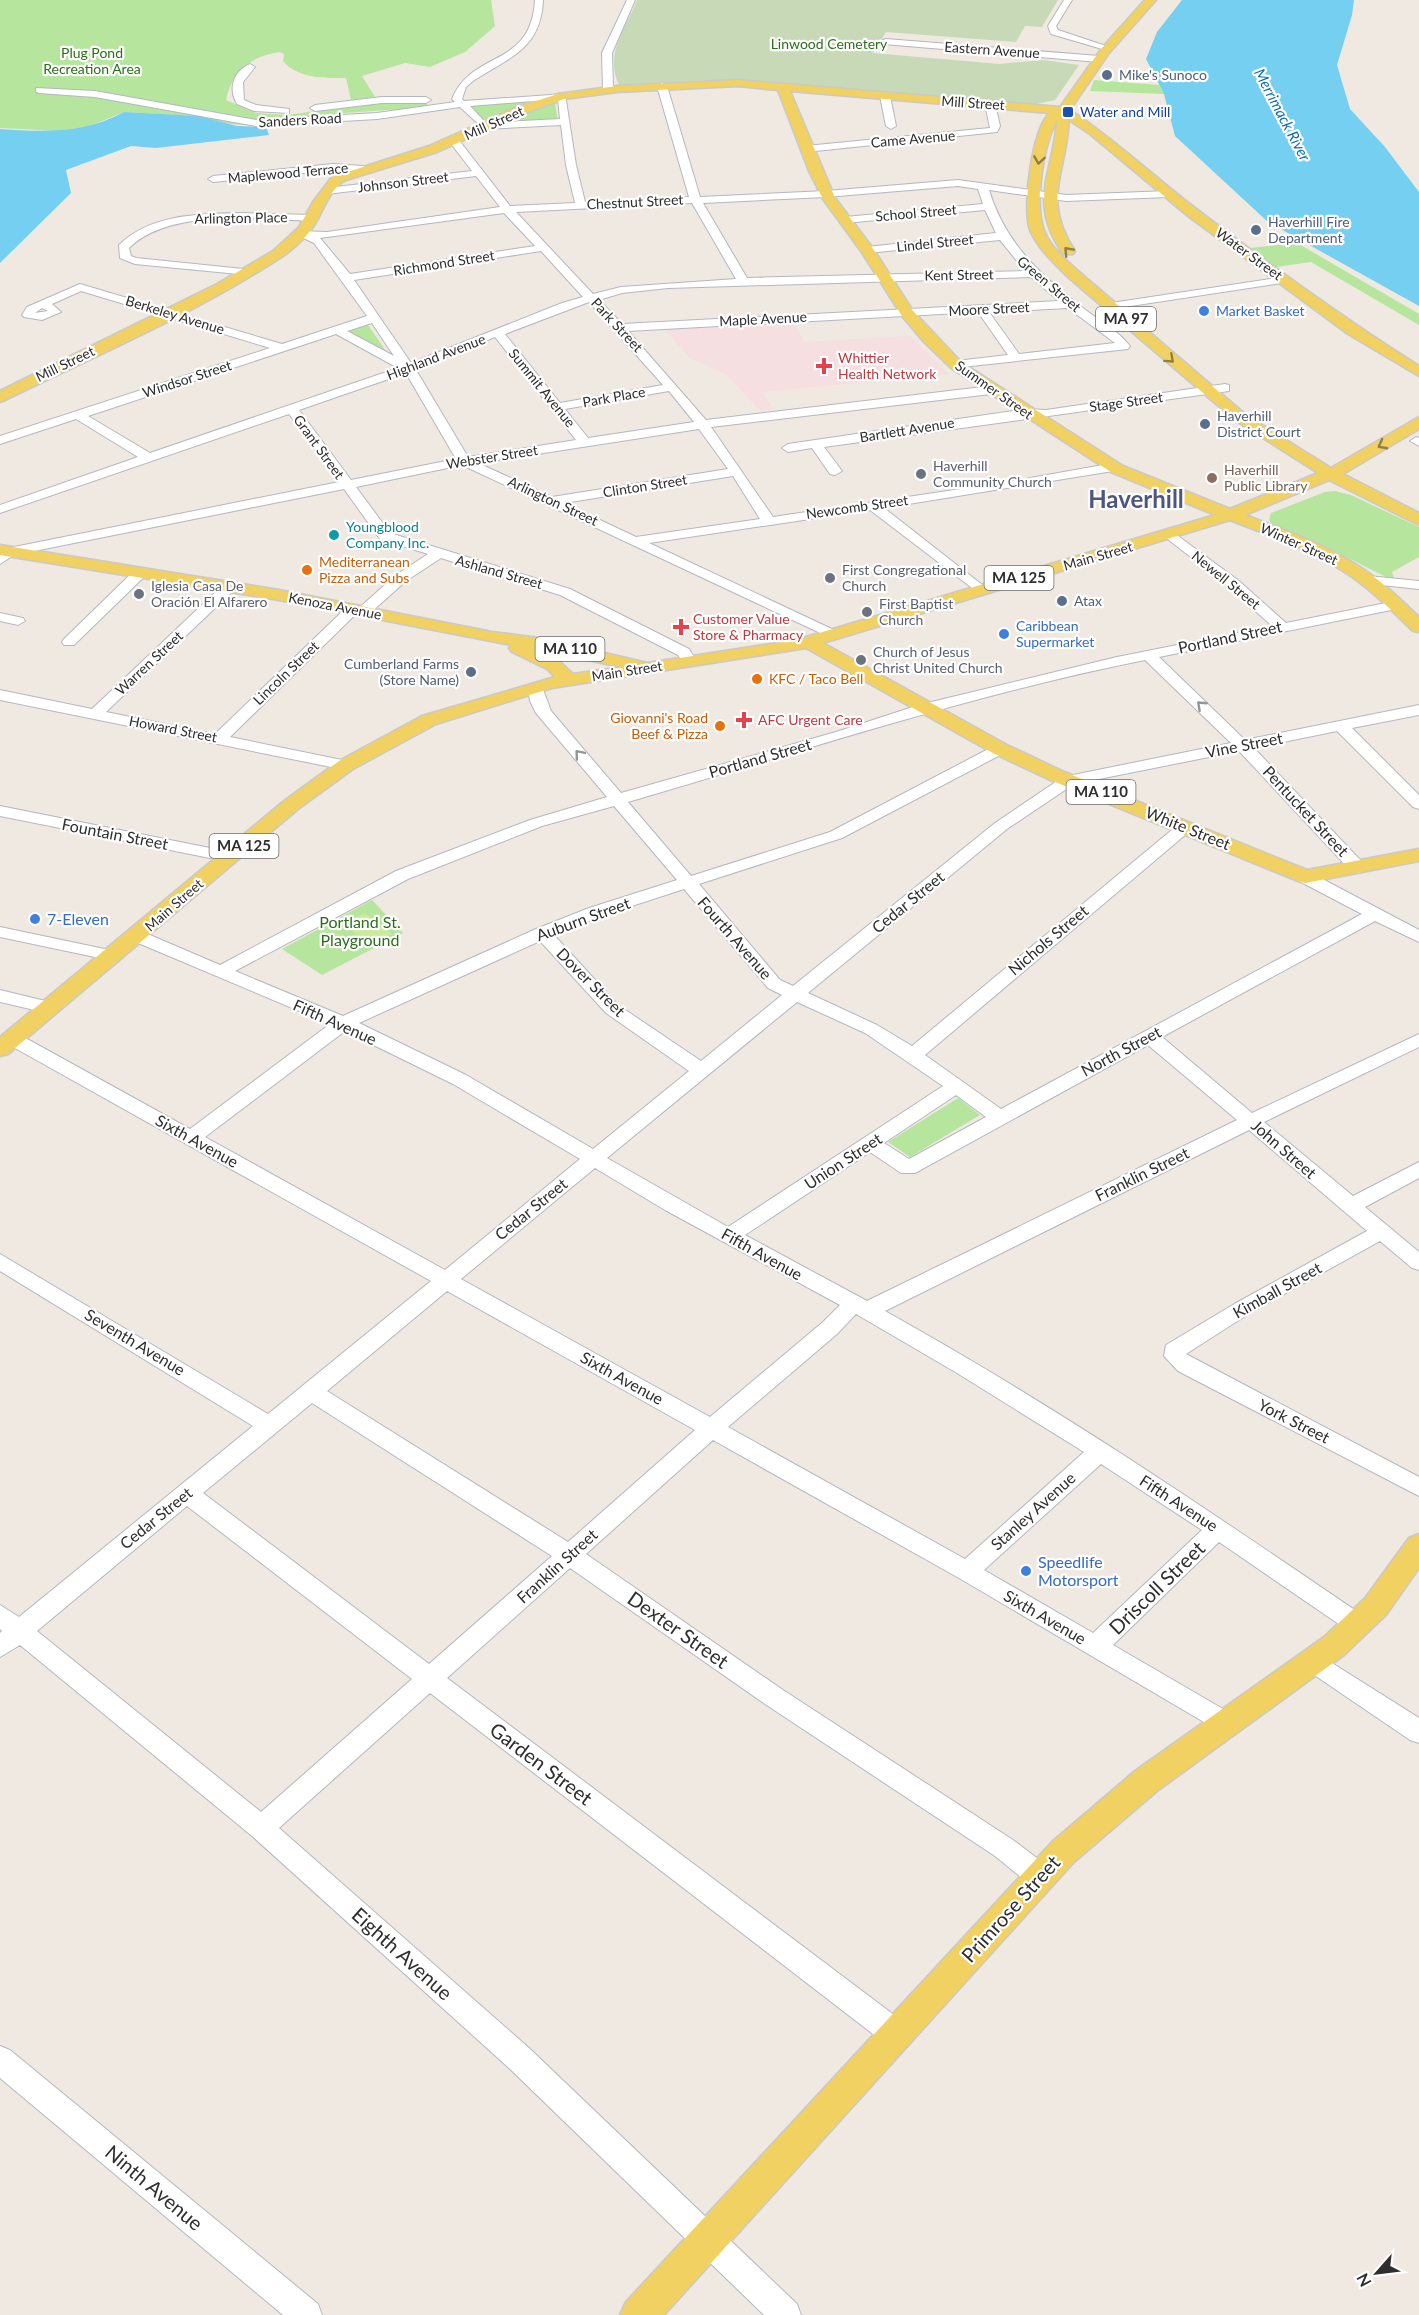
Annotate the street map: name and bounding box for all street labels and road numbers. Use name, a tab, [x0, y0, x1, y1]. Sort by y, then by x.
street label: Eastern Avenue	[944, 38, 1040, 61]
street label: Mill Street	[941, 92, 1005, 113]
street label: Mill Street	[461, 102, 526, 143]
street label: Sanders Road	[258, 109, 342, 130]
street label: Came Avenue	[870, 126, 956, 151]
street label: Maplewood Terrace	[227, 159, 349, 186]
street label: Johnson Street	[357, 167, 449, 196]
street label: Chestnut Street	[586, 190, 684, 213]
street label: School Street	[875, 200, 957, 225]
street label: Arlington Place	[194, 208, 288, 227]
street label: Water Street	[1213, 224, 1286, 283]
street label: Lindel Street	[896, 230, 974, 255]
street label: Richmond Street	[392, 246, 496, 279]
street label: Green Street	[1014, 252, 1085, 315]
street label: Kent Street	[924, 265, 994, 284]
street label: Berkeley Avenue	[124, 291, 227, 338]
street label: Park Street	[588, 294, 647, 355]
street label: Moore Street	[948, 298, 1030, 319]
road number: MA 97	[1096, 307, 1156, 331]
street label: Maple Avenue	[719, 308, 807, 329]
street label: Highland Avenue	[384, 330, 488, 383]
street label: Mill Street	[33, 342, 97, 385]
street label: Summit Avenue	[506, 345, 579, 430]
street label: Windsor Street	[140, 356, 234, 401]
street label: Summer Street	[952, 357, 1036, 423]
street label: Park Place	[581, 383, 647, 410]
street label: Stage Street	[1088, 388, 1164, 415]
street label: Grant Street	[290, 411, 348, 482]
street label: Bartlett Avenue	[858, 414, 956, 445]
street label: Webster Street	[445, 441, 539, 472]
street label: Clinton Street	[602, 470, 688, 501]
street label: Arlington Street	[505, 472, 601, 529]
street label: Newcomb Street	[805, 491, 909, 522]
street label: Winter Street	[1258, 519, 1341, 568]
street label: Main Street	[1061, 538, 1135, 574]
street label: Newell Street	[1189, 547, 1264, 612]
street label: Ashland Street	[454, 551, 545, 592]
road number: MA 125	[984, 566, 1054, 590]
street label: Kenoza Avenue	[287, 588, 383, 623]
street label: Portland Street	[1176, 616, 1284, 657]
street label: Warren Street	[111, 627, 186, 698]
street label: Lincoln Street	[249, 637, 322, 708]
road number: MA 110	[536, 637, 604, 661]
street label: Main Street	[590, 657, 663, 684]
street label: Howard Street	[128, 712, 219, 745]
street label: Vine Street	[1204, 728, 1284, 761]
street label: Portland Street	[706, 734, 814, 781]
street label: Pentucket Street	[1260, 761, 1353, 860]
road number: MA 110	[1066, 780, 1136, 804]
street label: White Street	[1143, 802, 1234, 853]
street label: Fountain Street	[60, 814, 170, 853]
road number: MA 125	[210, 834, 278, 858]
street label: Cedar Street	[868, 867, 948, 937]
street label: Main Street	[141, 875, 206, 934]
street label: Fourth Avenue	[694, 892, 776, 983]
street label: Auburn Street	[533, 893, 633, 944]
street label: Nichols Street	[1004, 901, 1092, 979]
street label: Dover Street	[553, 943, 630, 1020]
street label: Fifth Avenue	[291, 995, 380, 1048]
street label: North Street	[1078, 1021, 1164, 1080]
street label: Sixth Avenue	[153, 1110, 242, 1171]
street label: John Street	[1248, 1115, 1321, 1182]
street label: Union Street	[800, 1128, 885, 1193]
street label: Franklin Street	[1092, 1143, 1192, 1204]
street label: Cedar Street	[491, 1174, 571, 1244]
street label: Fifth Avenue	[719, 1224, 806, 1284]
street label: Kimball Street	[1229, 1257, 1325, 1322]
street label: Seventh Avenue	[82, 1304, 189, 1379]
street label: Sixth Avenue	[578, 1347, 667, 1408]
street label: York Street	[1255, 1395, 1333, 1447]
street label: Stanley Avenue	[986, 1468, 1079, 1554]
street label: Fifth Avenue	[1137, 1470, 1222, 1535]
street label: Cedar Street	[116, 1483, 196, 1553]
street label: Franklin Street	[512, 1524, 601, 1607]
street label: Driscoll Street	[1103, 1536, 1209, 1639]
street label: Sixth Avenue	[1001, 1585, 1090, 1648]
street label: Dexter Street	[623, 1586, 734, 1673]
street label: Garden Street	[486, 1717, 598, 1810]
street label: Primrose Street	[956, 1850, 1065, 1967]
street label: Eighth Avenue	[348, 1902, 458, 2005]
street label: Ninth Avenue	[101, 2139, 208, 2235]

